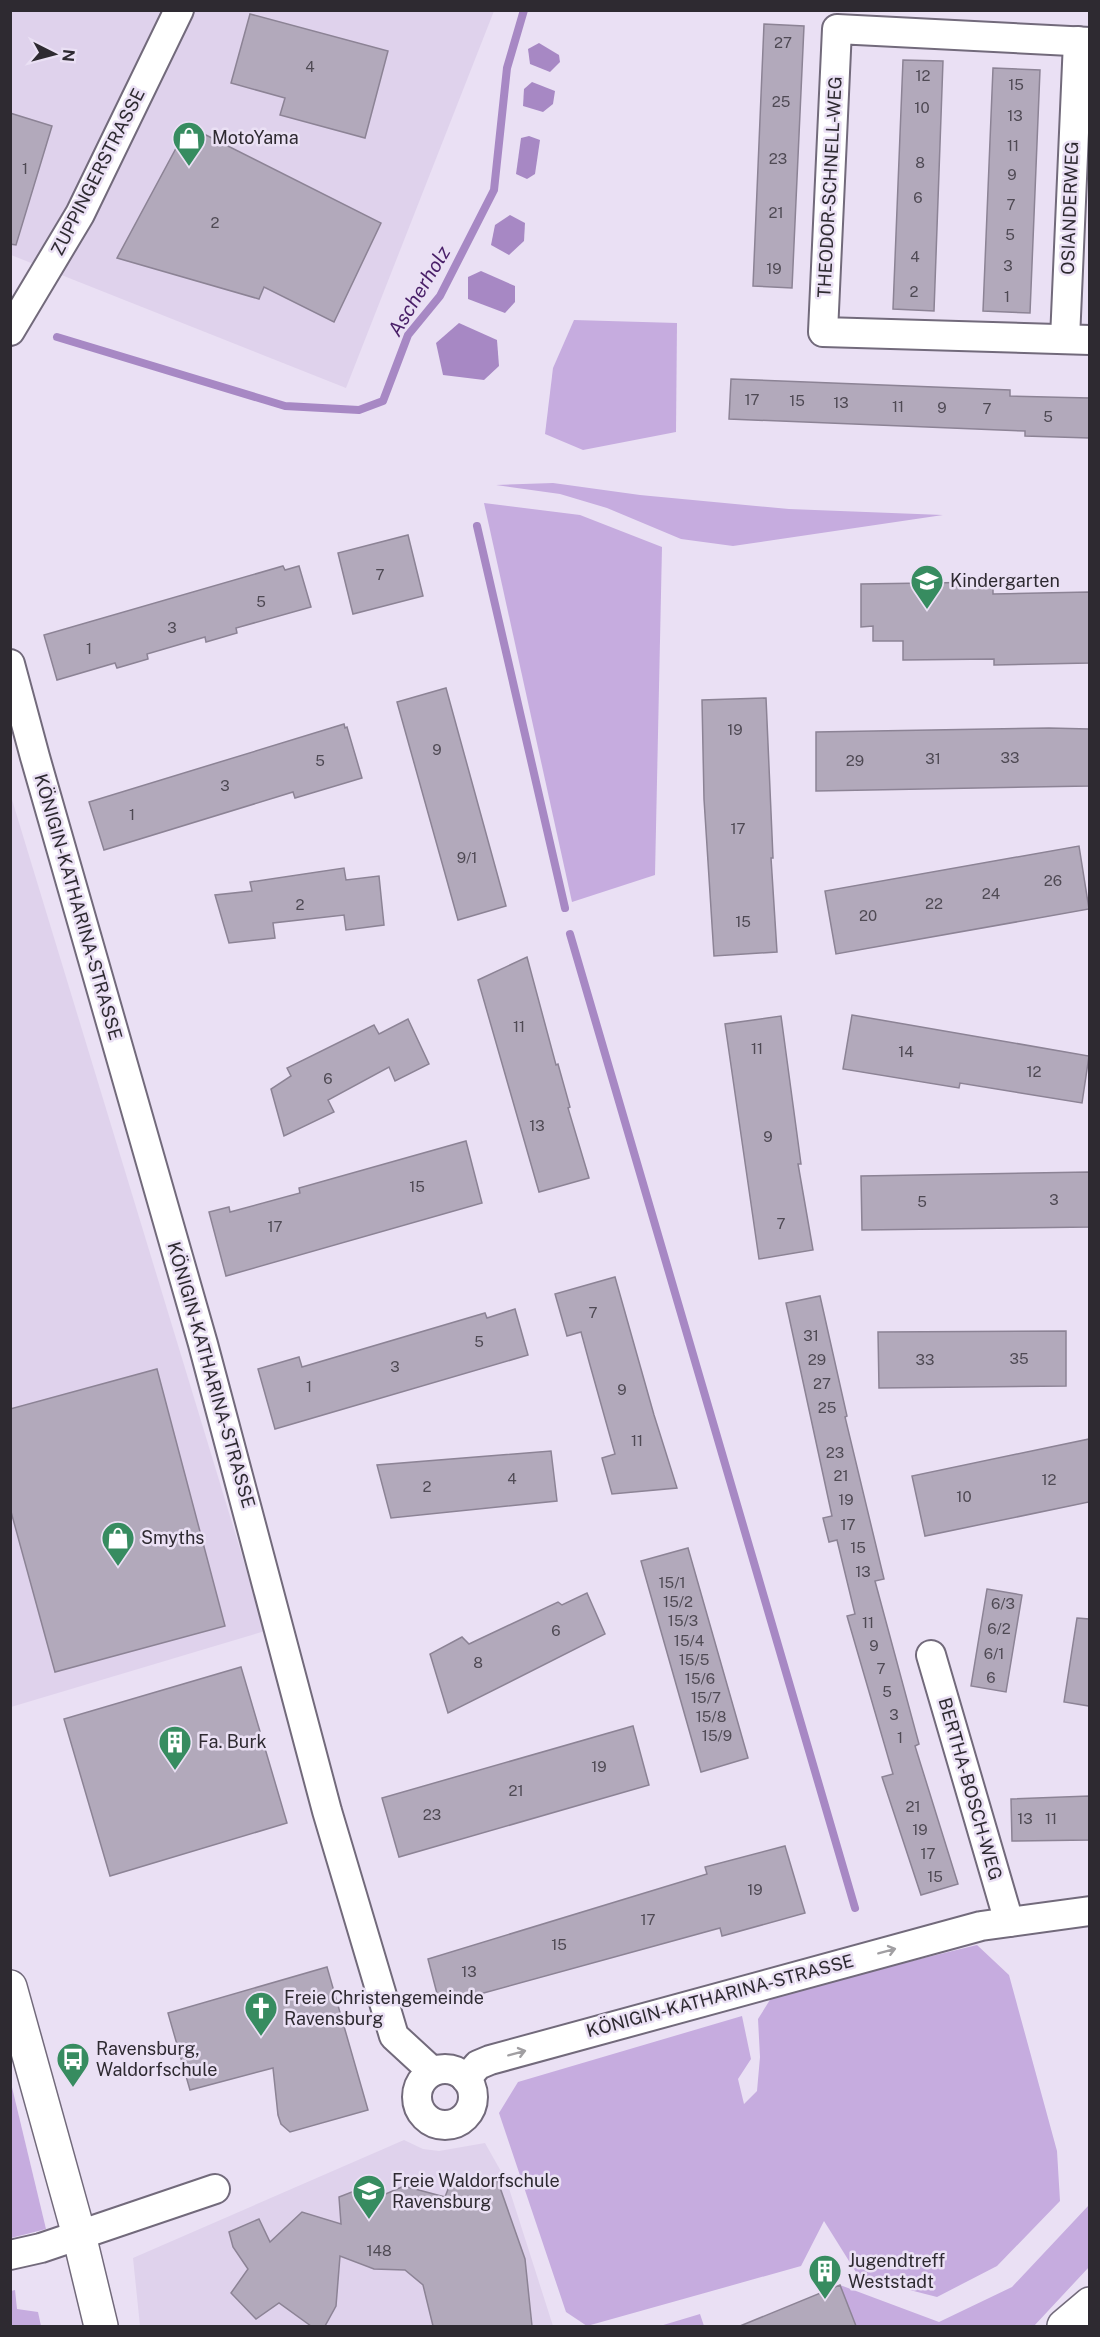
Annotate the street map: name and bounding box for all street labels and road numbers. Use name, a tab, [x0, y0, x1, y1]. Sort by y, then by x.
street label: THEODOR-SCHNELL-WEG	[813, 76, 846, 298]
street label: ZUPPINGERSTRASSE	[46, 85, 149, 259]
street label: OSIANDERWEG	[1057, 141, 1082, 275]
street label: KÖNIGIN-KATHARINA-STRASSE	[30, 771, 128, 1042]
street label: KÖNIGIN-KATHARINA-STRASSE	[163, 1239, 261, 1510]
street label: BERTHA-BOSCH-WEG	[934, 1695, 1007, 1883]
street label: KÖNIGIN-KATHARINA-STRASSE	[584, 1949, 856, 2041]

